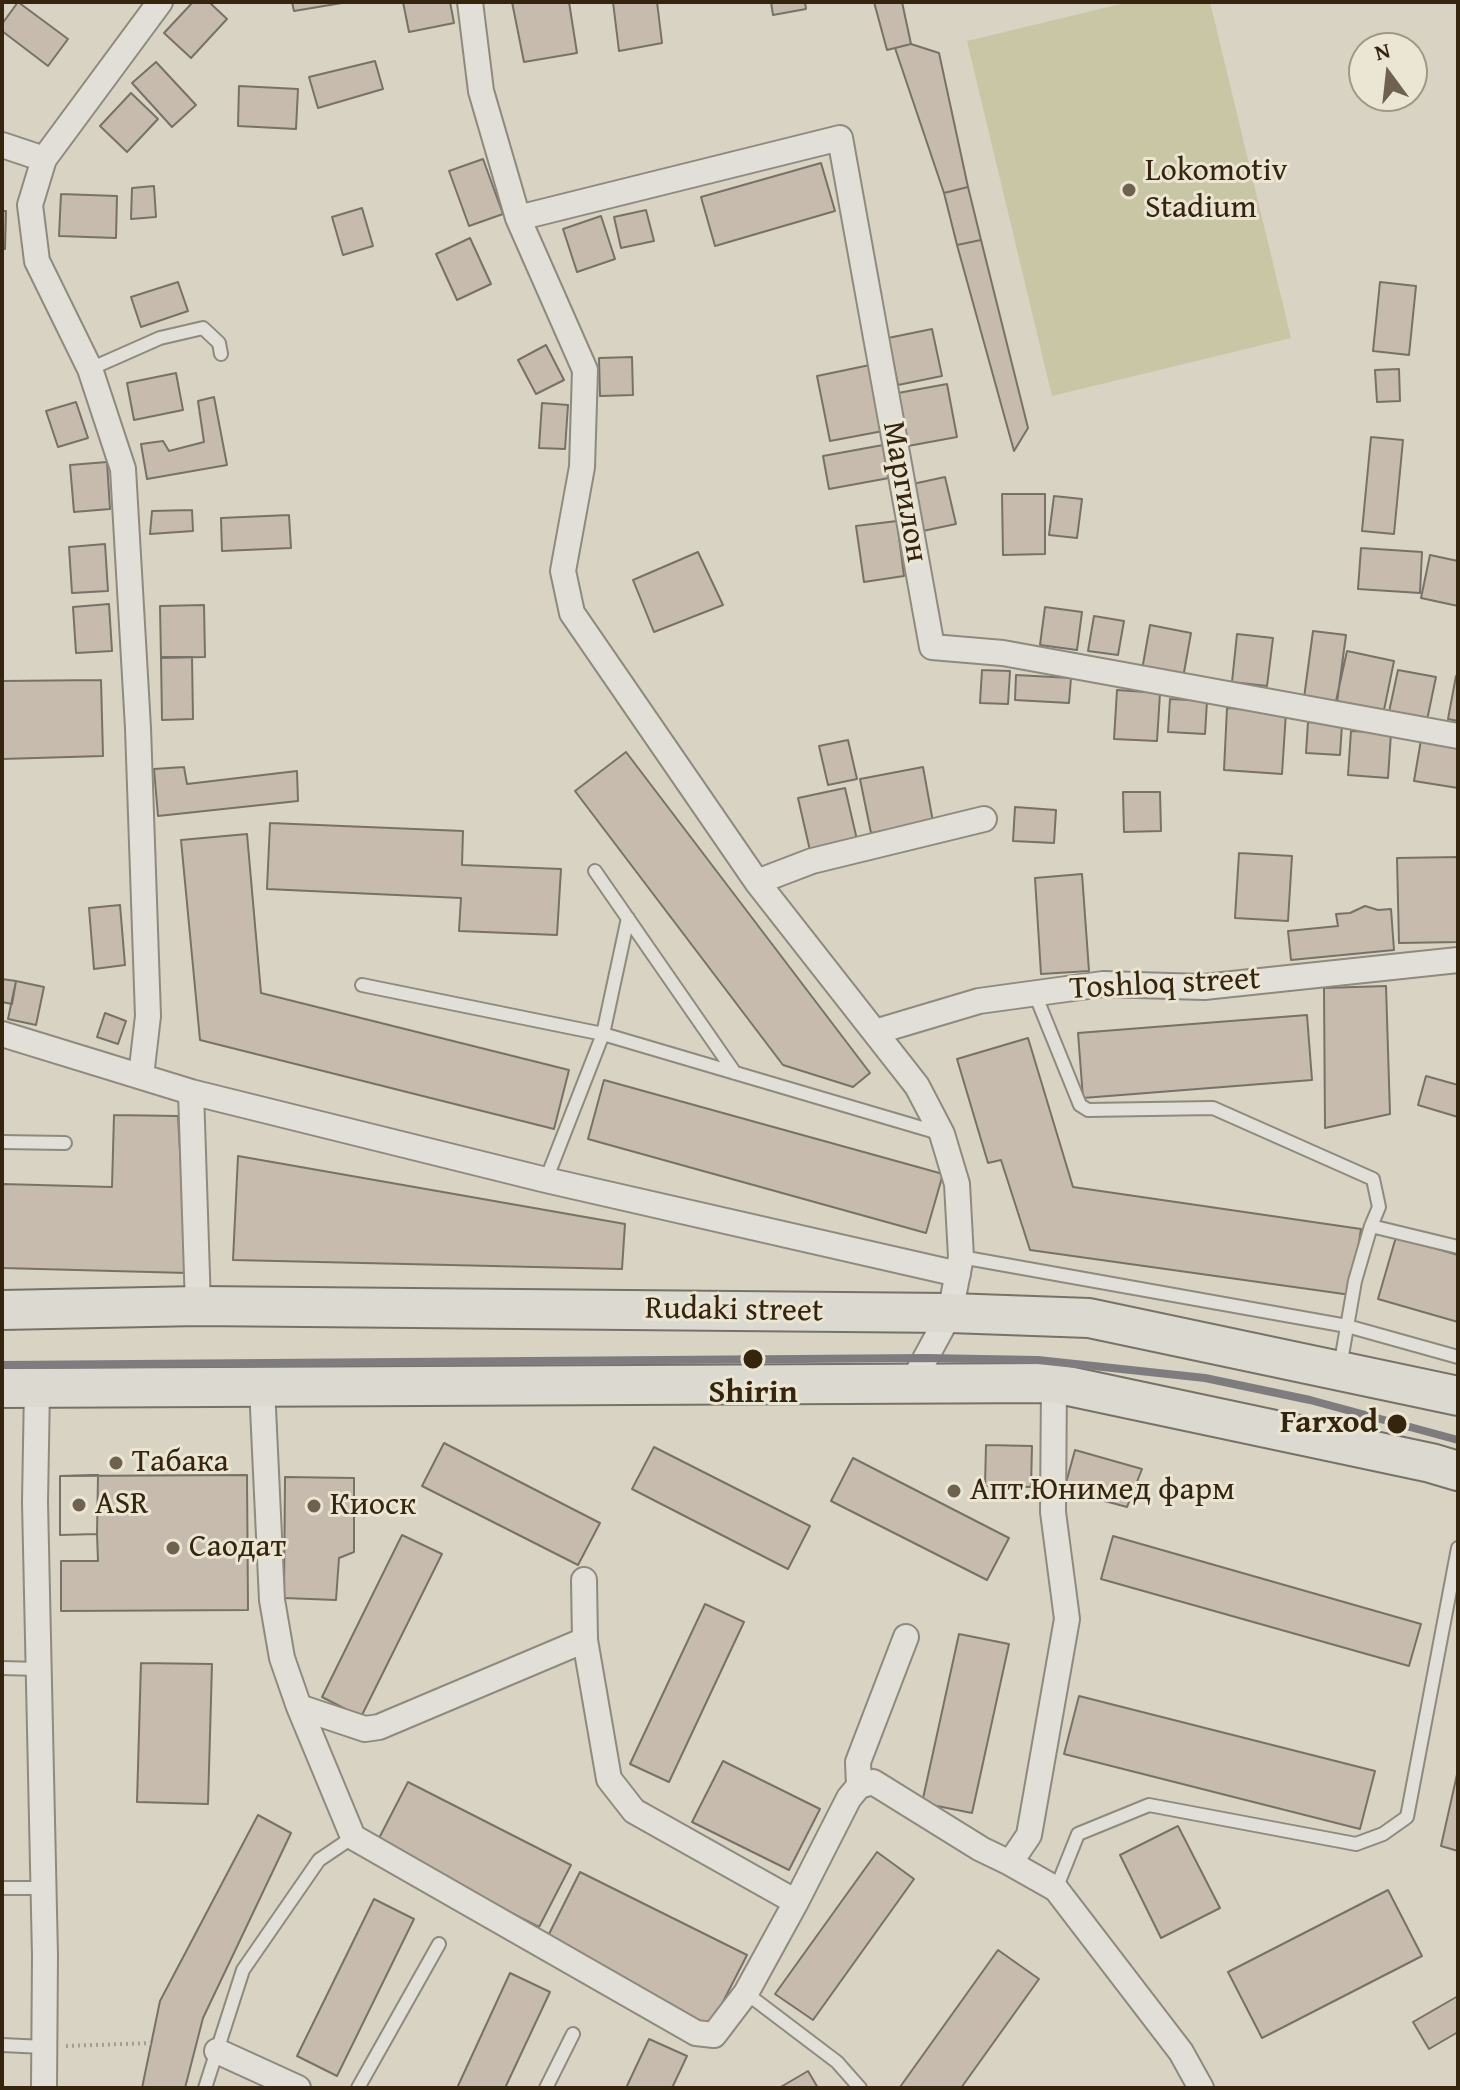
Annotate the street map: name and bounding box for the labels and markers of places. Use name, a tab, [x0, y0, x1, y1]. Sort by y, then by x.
place label: Lokomotiv Stadium	[1145, 153, 1288, 228]
marker: Lokomotiv Stadium	[1120, 181, 1138, 199]
marker: Shirin	[741, 1347, 765, 1371]
place label: Shirin	[708, 1375, 798, 1413]
place label: Farxod	[1280, 1405, 1378, 1443]
marker: Farxod	[1385, 1412, 1409, 1436]
place label: Табака	[132, 1444, 229, 1482]
marker: Табака	[107, 1454, 125, 1472]
place label: Апт.Юнимед фарм	[970, 1472, 1235, 1510]
marker: Апт.Юнимед фарм	[945, 1482, 963, 1500]
place label: ASR	[95, 1486, 148, 1524]
place label: Киоск	[330, 1487, 416, 1525]
marker: ASR	[70, 1496, 88, 1514]
marker: Киоск	[305, 1497, 323, 1515]
place label: Саодат	[189, 1529, 286, 1567]
marker: Саодат	[164, 1539, 182, 1557]

